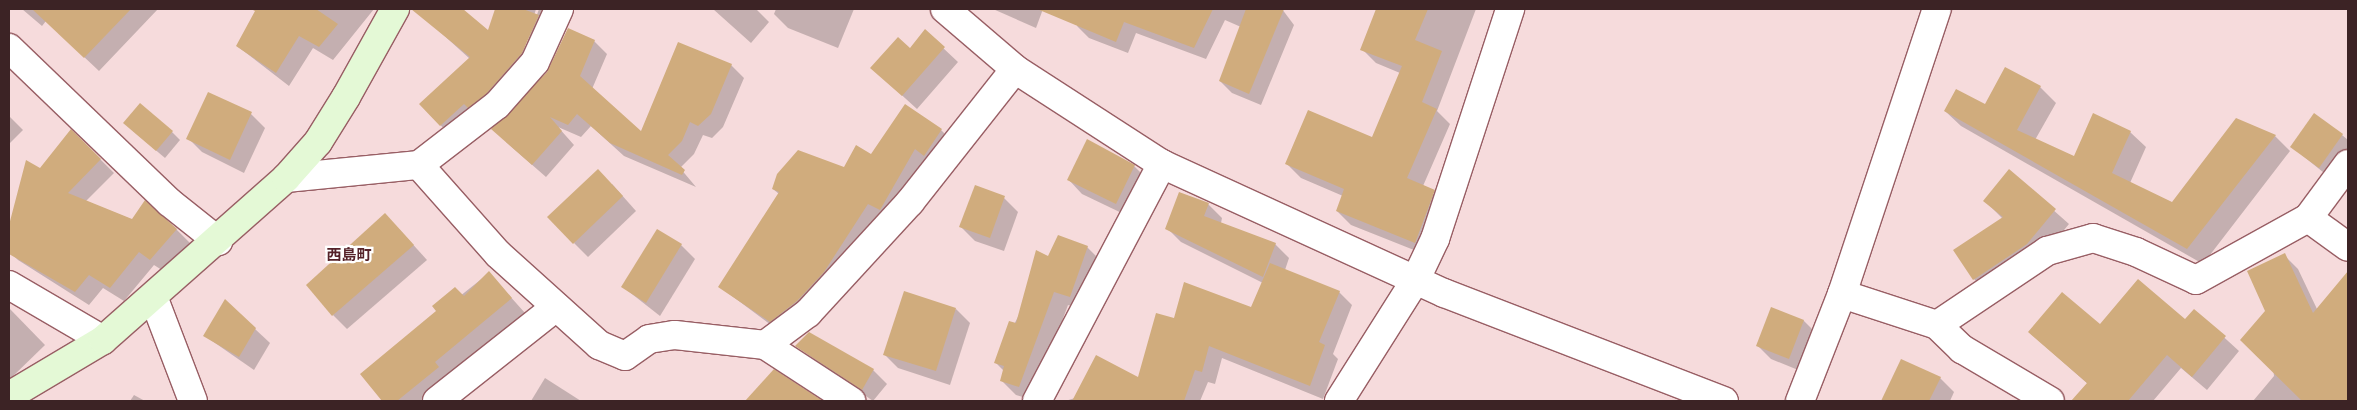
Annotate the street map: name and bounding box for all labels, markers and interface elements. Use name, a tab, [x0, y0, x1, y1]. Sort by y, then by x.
district label: 西島町	[327, 246, 371, 264]

